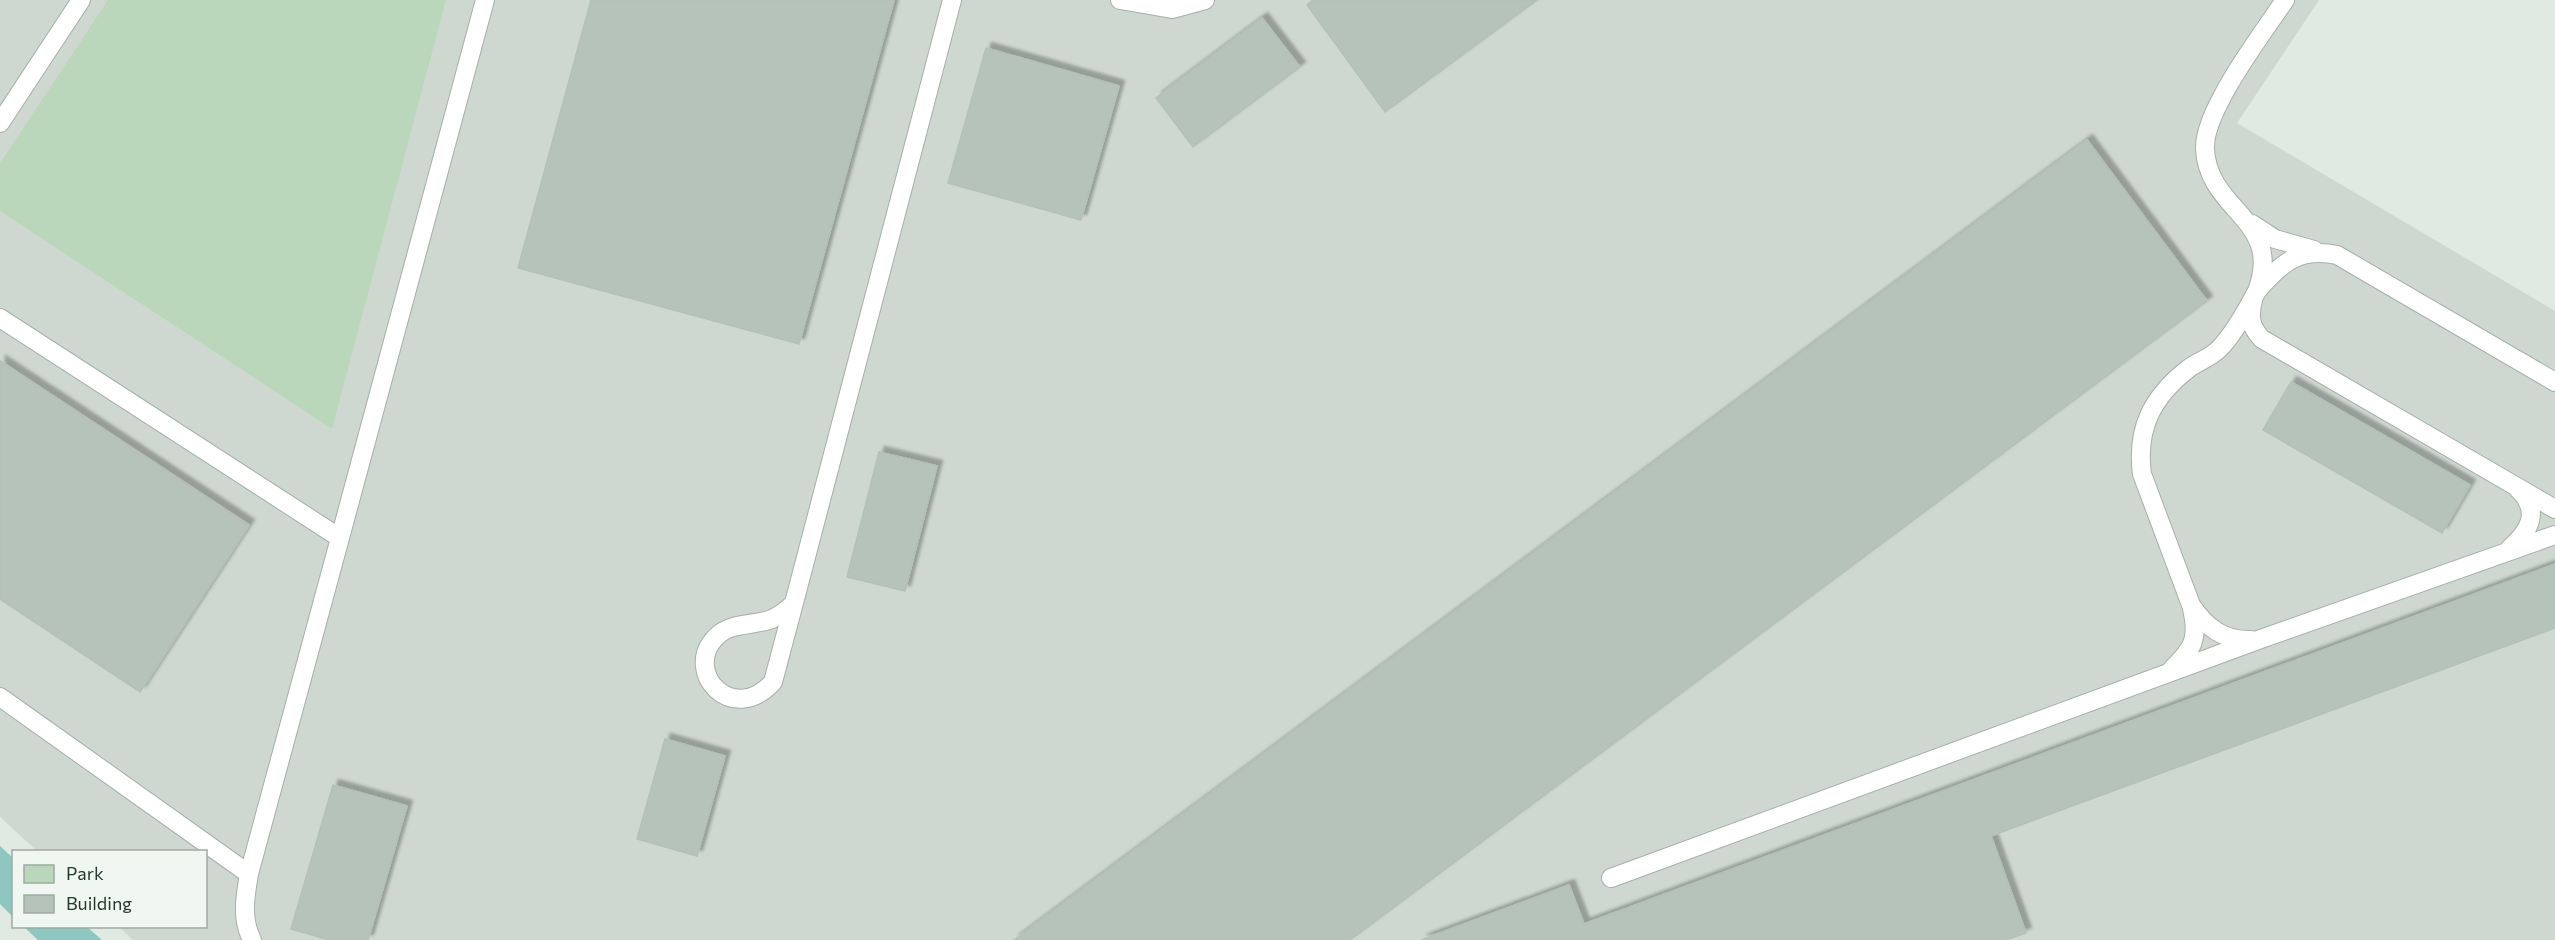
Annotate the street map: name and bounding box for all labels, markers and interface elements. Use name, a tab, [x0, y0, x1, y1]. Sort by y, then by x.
legend	[12, 850, 207, 928]
text: Park	[66, 862, 104, 884]
text: Building	[66, 892, 132, 914]

